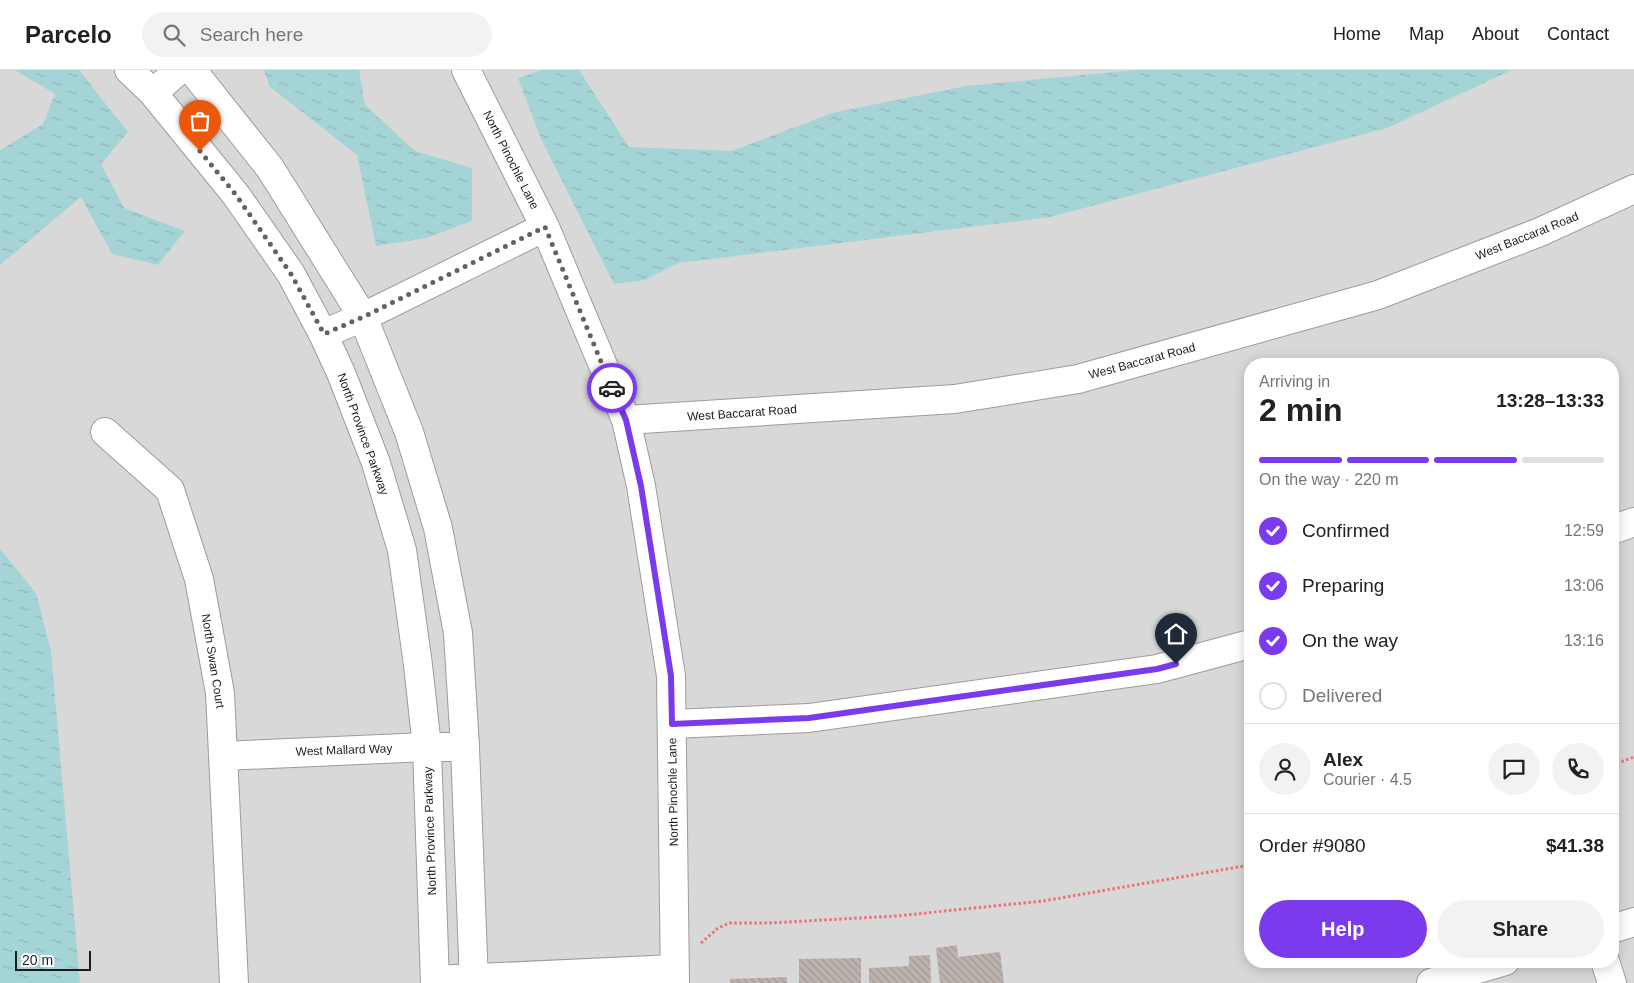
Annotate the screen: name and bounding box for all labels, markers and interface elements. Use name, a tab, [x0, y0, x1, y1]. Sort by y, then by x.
search box	[142, 12, 492, 57]
text: Parcelo	[25, 21, 112, 48]
icon: search	[160, 21, 188, 49]
text: Search here	[200, 24, 303, 45]
text: Home	[1333, 24, 1381, 44]
text: Map	[1409, 24, 1444, 44]
text: About	[1472, 24, 1519, 44]
text: Contact	[1547, 24, 1609, 44]
pin	[179, 100, 221, 151]
icon: bag	[186, 107, 214, 135]
street label: North Pinochle Lane	[480, 108, 542, 212]
street label: West Baccarat Road	[1473, 209, 1581, 263]
street label: West Baccarat Road	[1087, 340, 1197, 382]
courier	[587, 363, 637, 413]
street label: North Province Parkway	[334, 371, 392, 497]
text: Arriving in	[1259, 373, 1330, 390]
icon: car	[598, 374, 626, 402]
text: 13:28–13:33	[1496, 390, 1604, 411]
text: 2 min	[1259, 392, 1343, 428]
street label: West Baccarat Road	[687, 402, 797, 424]
text: On the way · 220 m	[1259, 471, 1399, 488]
icon: check	[1259, 517, 1287, 545]
text: Confirmed	[1302, 520, 1390, 541]
text: 12:59	[1564, 522, 1604, 539]
icon: check	[1259, 572, 1287, 600]
text: Preparing	[1302, 575, 1384, 596]
text: 13:06	[1564, 577, 1604, 594]
street label: North Swan Court	[199, 613, 227, 710]
pin	[1155, 613, 1197, 664]
icon: home	[1162, 620, 1190, 648]
icon: check	[1259, 627, 1287, 655]
text: On the way	[1302, 630, 1398, 651]
text: 13:16	[1564, 632, 1604, 649]
text: Delivered	[1302, 685, 1382, 706]
street label: North Pinochle Lane	[665, 737, 681, 846]
street label: West Mallard Way	[295, 741, 393, 759]
button: person	[1259, 743, 1311, 795]
button: chat	[1488, 743, 1540, 795]
button: phone	[1552, 743, 1604, 795]
text: Alex	[1323, 749, 1363, 770]
street label: North Province Parkway	[421, 766, 439, 896]
text: Courier · 4.5	[1323, 771, 1412, 788]
text: Order #9080	[1259, 835, 1366, 856]
text: $41.38	[1546, 835, 1604, 856]
button: Help	[1259, 900, 1427, 958]
button: Share	[1437, 900, 1604, 958]
scale bar	[15, 948, 91, 971]
text: 20 m	[22, 952, 53, 968]

